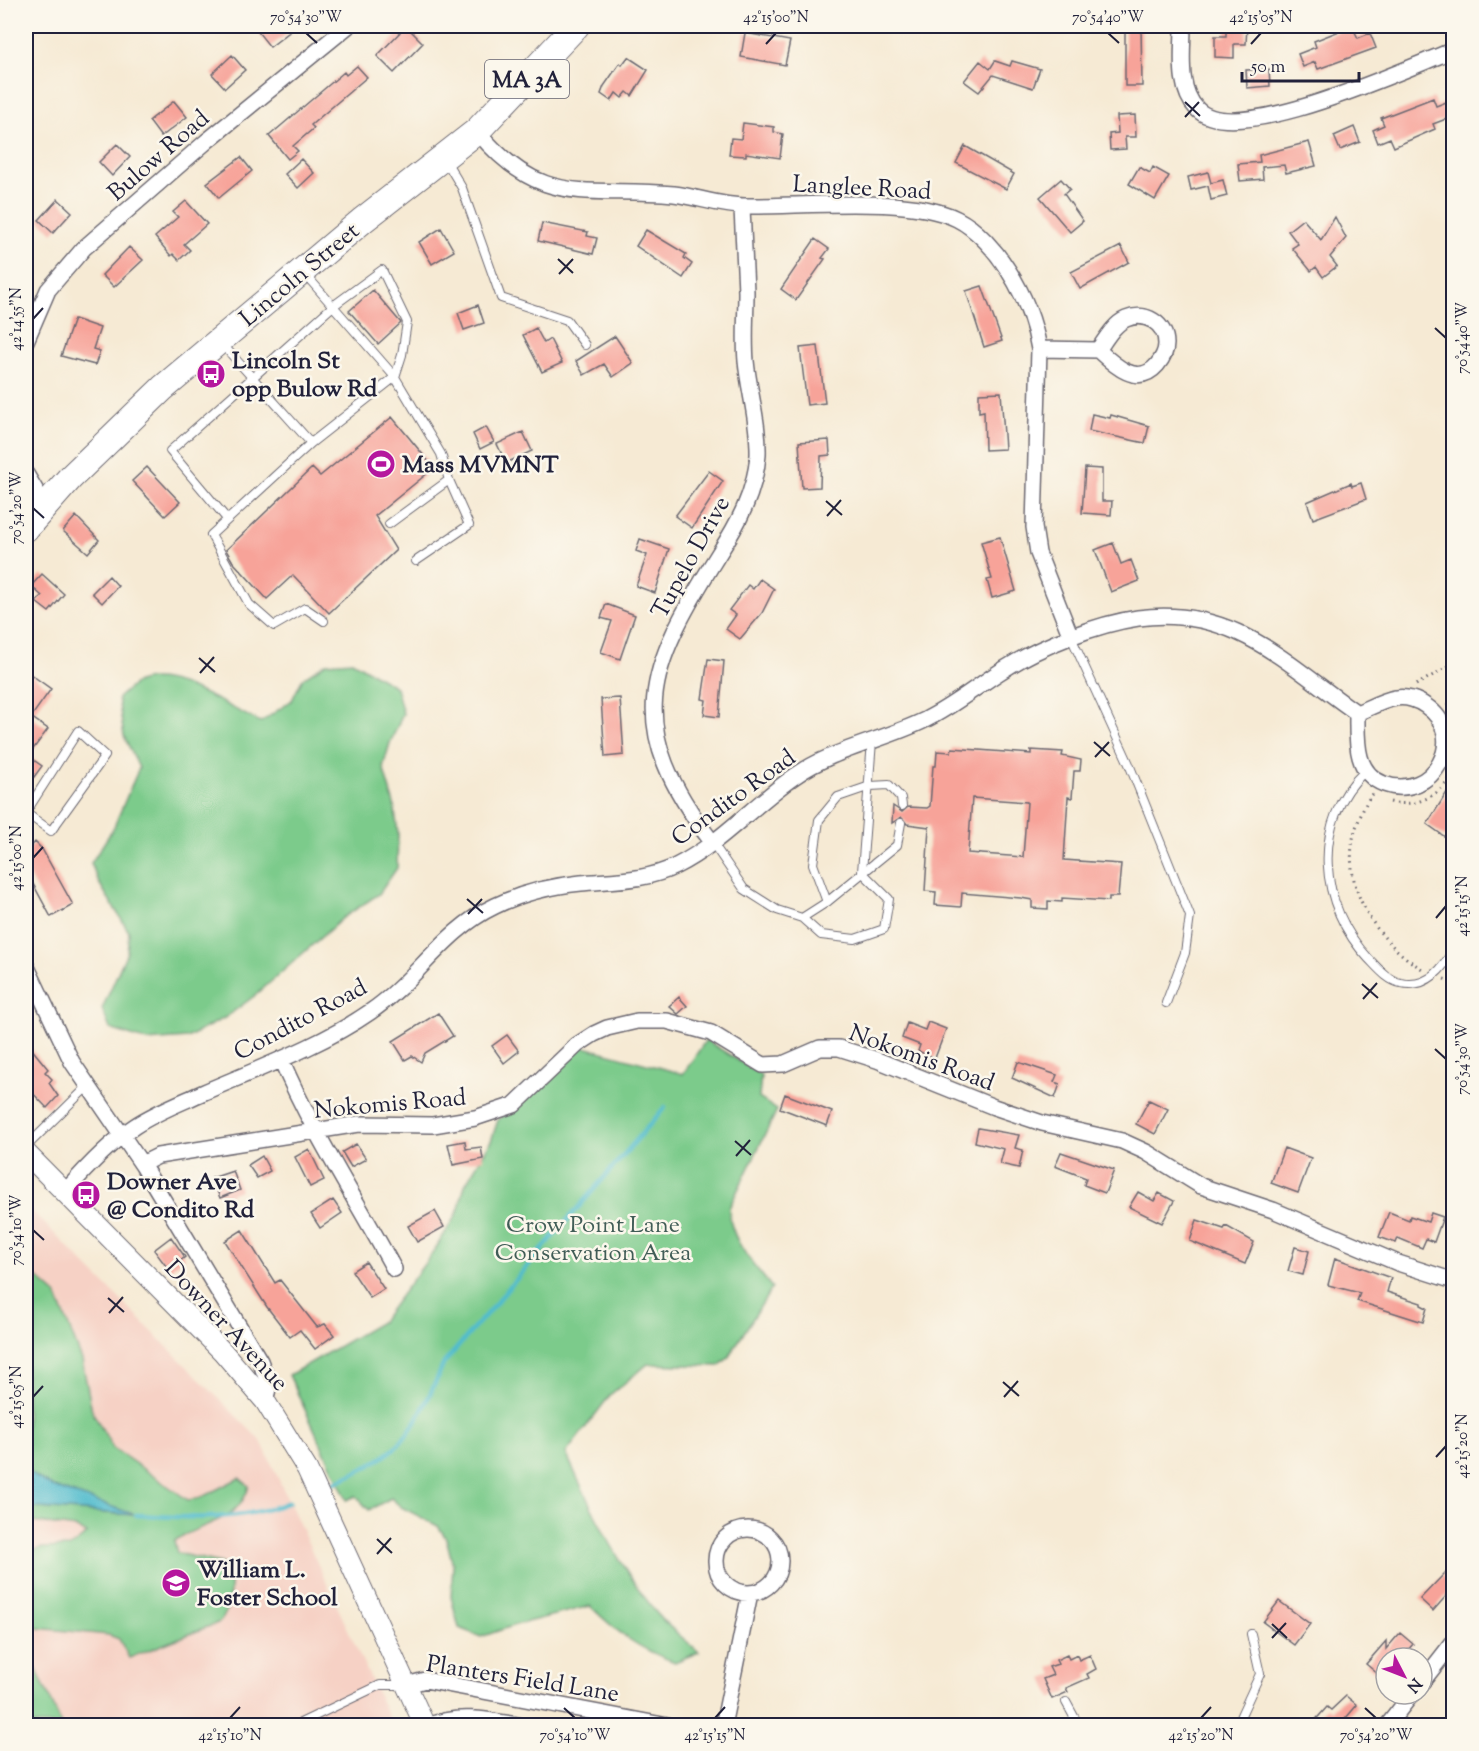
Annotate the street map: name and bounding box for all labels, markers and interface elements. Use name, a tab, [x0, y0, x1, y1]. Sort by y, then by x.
text: 70°54'30"W	[270, 8, 342, 29]
text: 42°15'00"N	[743, 8, 809, 29]
text: 70°54'40"W	[1072, 8, 1144, 29]
text: 42°15'05"N	[1230, 8, 1293, 29]
scale bar	[1242, 45, 1359, 83]
text: 50 m	[1250, 55, 1286, 81]
road number: MA 3A	[485, 60, 569, 98]
street label: Bulow Road	[101, 102, 218, 210]
street label: Langlee Road	[792, 168, 933, 210]
street label: Lincoln Street	[233, 215, 368, 336]
text: 42°14'55"N	[7, 287, 28, 351]
text: 70°54'40"W	[1453, 302, 1474, 374]
place label: Lincoln St opp Bulow Rd	[232, 345, 378, 407]
bus stop icon: Lincoln St opp Bulow Rd	[195, 358, 227, 390]
sports icon: Mass MVMNT	[365, 448, 397, 480]
place label: Mass MVMNT	[402, 449, 559, 483]
text: 70°54'20"W	[7, 471, 28, 544]
street label: Tupelo Drive	[644, 491, 739, 625]
street label: Condito Road	[665, 742, 804, 855]
text: 42°15'00"N	[7, 825, 28, 891]
text: 42°15'15"N	[1453, 875, 1474, 937]
street label: Condito Road	[228, 971, 374, 1070]
street label: Nokomis Road	[844, 1017, 999, 1101]
text: 70°54'30"W	[1453, 1023, 1474, 1095]
street label: Nokomis Road	[313, 1081, 468, 1129]
place label: Downer Ave @ Condito Rd	[107, 1166, 255, 1228]
bus stop icon: Downer Ave @ Condito Rd	[70, 1179, 102, 1211]
text: 70°54'10"W	[7, 1194, 28, 1265]
park label: Crow Point Lane Conservation Area	[495, 1209, 691, 1271]
street label: Downer Avenue	[156, 1253, 296, 1400]
text: 42°15'05"N	[7, 1365, 28, 1428]
text: 42°15'20"N	[1453, 1413, 1474, 1479]
place label: William L. Foster School	[197, 1554, 338, 1616]
school or university icon: William L. Foster School	[160, 1567, 192, 1599]
north arrow	[1374, 1646, 1434, 1706]
street label: Planters Field Lane	[424, 1648, 621, 1712]
text: N	[1400, 1672, 1426, 1697]
text: 42°15'10"N	[198, 1726, 262, 1747]
text: 70°54'10"W	[540, 1726, 611, 1747]
text: 42°15'15"N	[685, 1726, 746, 1747]
text: 42°15'20"N	[1168, 1726, 1234, 1747]
text: 70°54'20"W	[1340, 1726, 1413, 1747]

